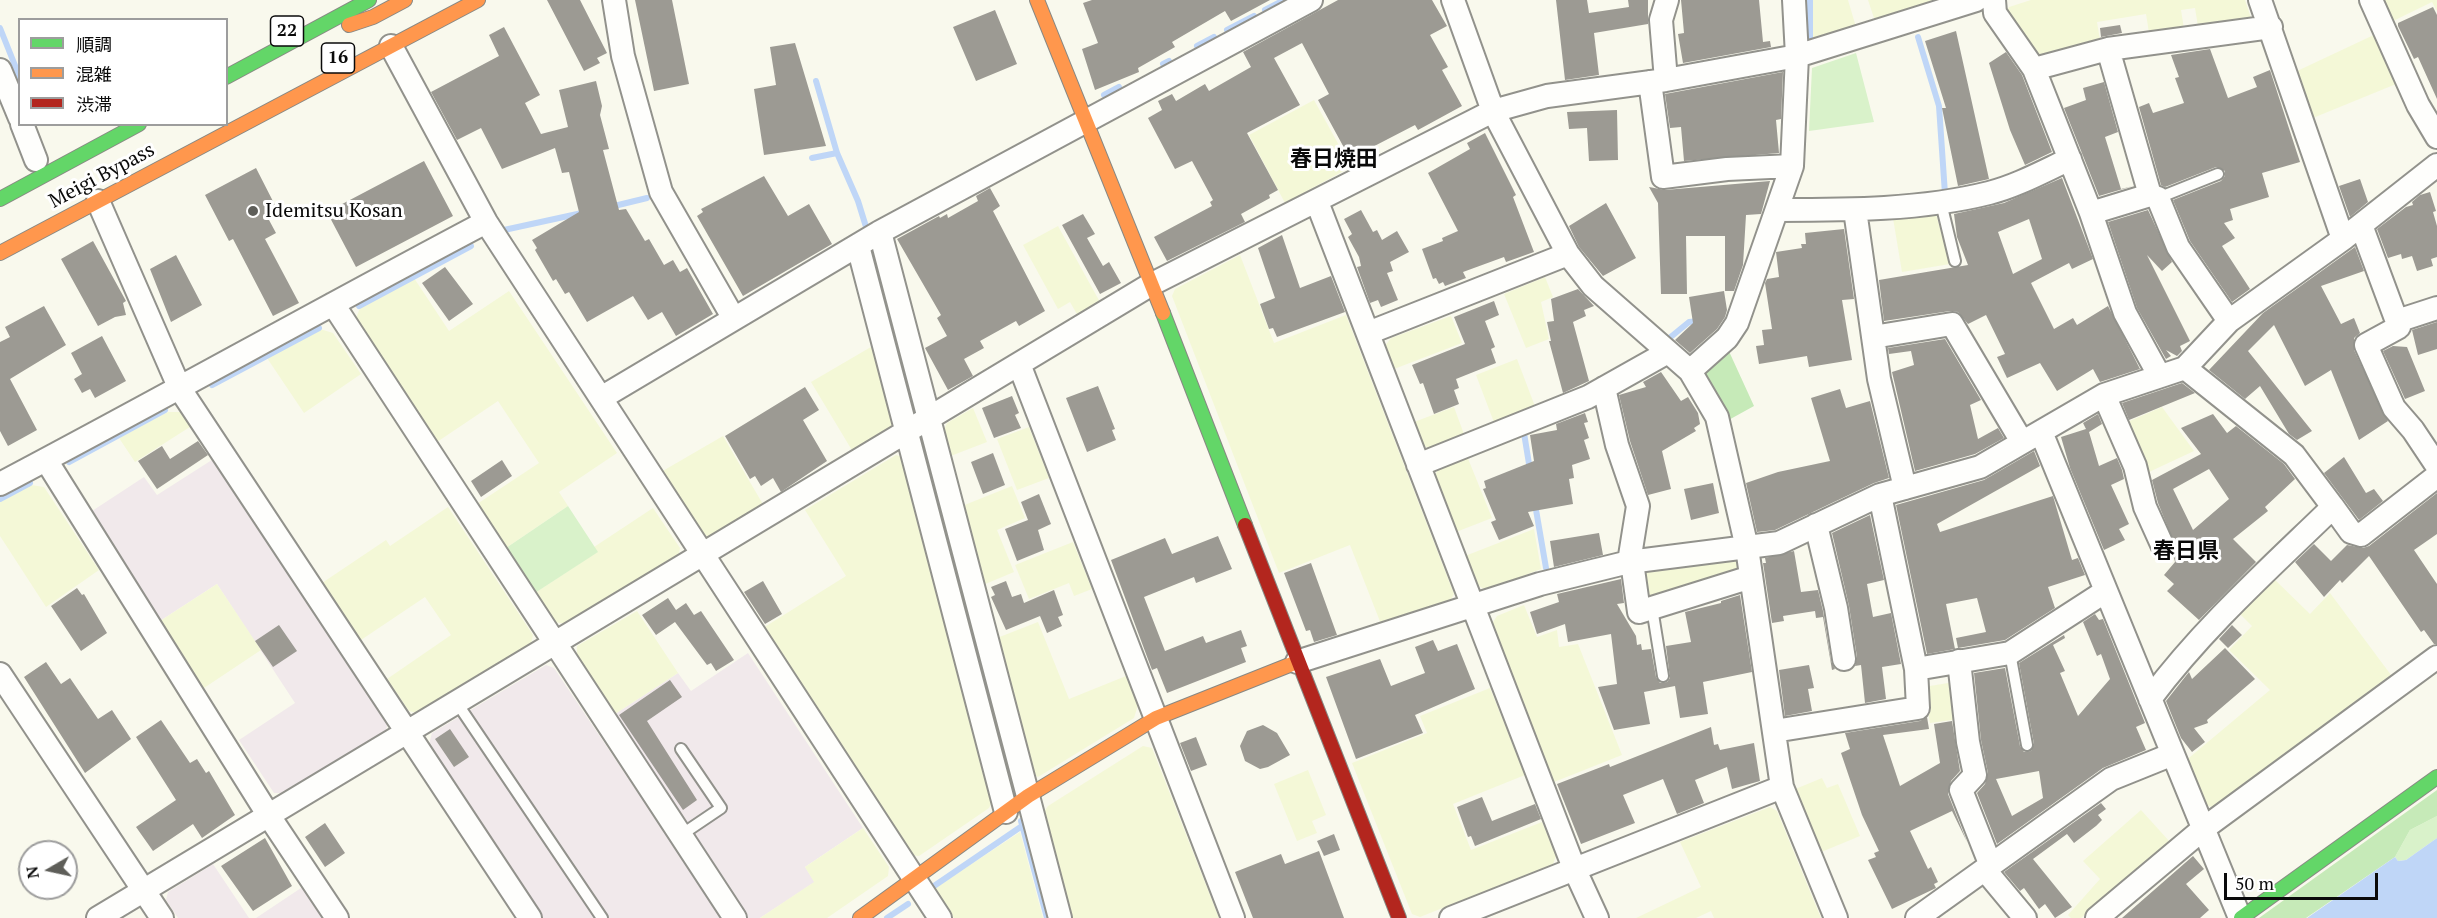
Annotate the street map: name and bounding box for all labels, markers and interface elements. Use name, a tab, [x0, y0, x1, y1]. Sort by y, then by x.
road number: 22	[270, 16, 304, 46]
legend	[18, 18, 228, 126]
text: 順調	[76, 32, 112, 56]
road number: 16	[322, 43, 354, 73]
text: 混雑	[76, 62, 112, 86]
text: 渋滞	[76, 92, 112, 116]
street label: Meigi Bypass	[45, 138, 159, 214]
district label: 春日焼田	[1290, 147, 1378, 173]
place label: Idemitsu Kosan	[265, 199, 403, 223]
marker: Idemitsu Kosan	[246, 204, 260, 218]
district label: 春日県	[2153, 539, 2219, 565]
north arrow	[18, 840, 78, 900]
scale bar	[2227, 861, 2382, 899]
text: N	[20, 865, 44, 880]
text: 50 m	[2235, 871, 2274, 895]

